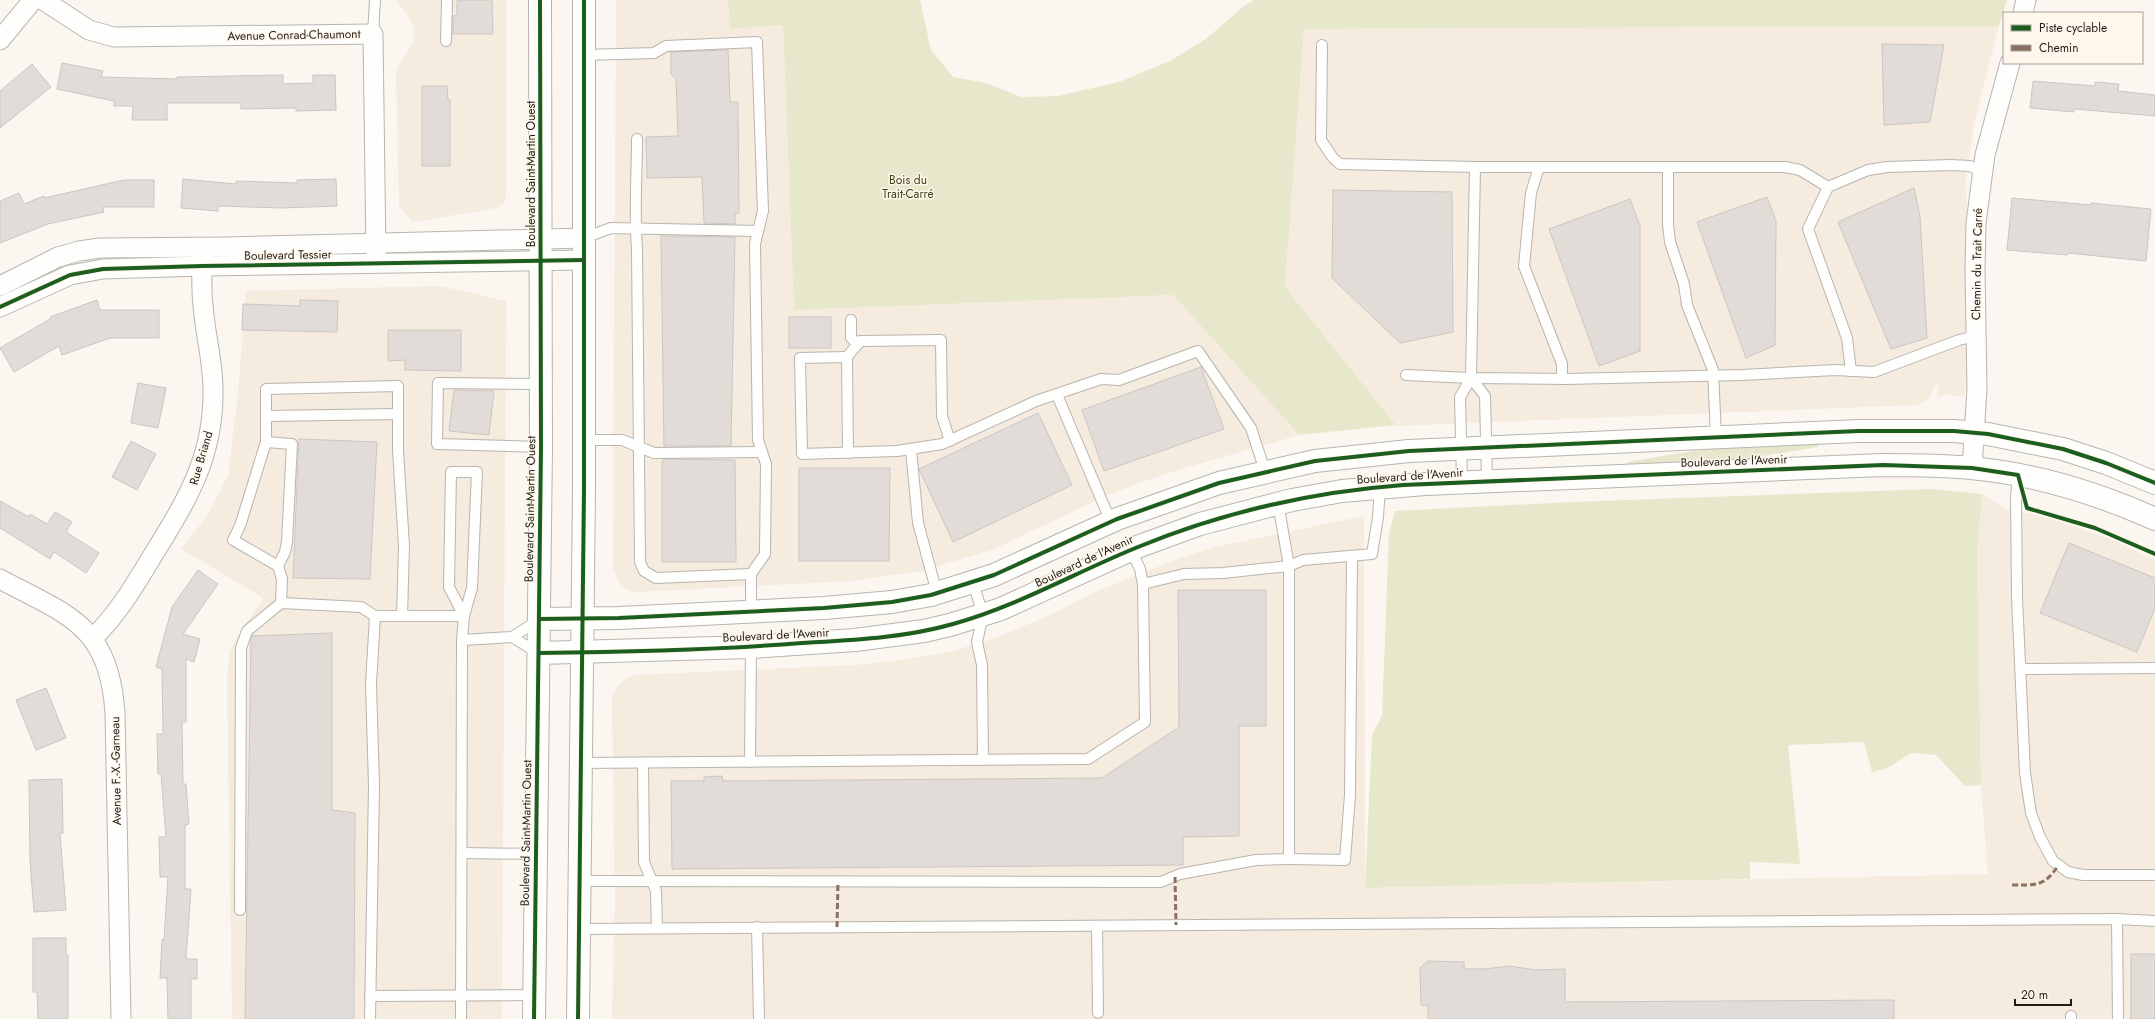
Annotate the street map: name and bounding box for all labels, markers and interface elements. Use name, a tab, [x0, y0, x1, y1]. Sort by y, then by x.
legend	[2003, 12, 2143, 64]
text: Piste cyclable	[2039, 19, 2107, 37]
street label: Avenue Conrad-Chaumont	[227, 25, 361, 45]
text: Chemin	[2039, 39, 2078, 57]
street label: Boulevard Saint-Martin Ouest	[522, 101, 540, 247]
park label: Bois du Trait-Carré	[882, 171, 934, 203]
street label: Chemin du Trait Carré	[1967, 208, 1987, 320]
street label: Boulevard Tessier	[244, 245, 333, 265]
street label: Rue Briand	[185, 429, 217, 487]
street label: Boulevard Saint-Martin Ouest	[520, 436, 540, 582]
street label: Boulevard de l'Avenir	[1680, 450, 1789, 472]
street label: Boulevard de l'Avenir	[1356, 463, 1465, 489]
street label: Boulevard de l'Avenir	[1032, 530, 1137, 592]
street label: Boulevard de l'Avenir	[722, 623, 831, 647]
street label: Avenue F.-X.-Garneau	[106, 716, 126, 826]
street label: Boulevard Saint-Martin Ouest	[516, 760, 536, 906]
scale bar	[2015, 981, 2071, 1007]
text: 20 m	[2021, 986, 2048, 1004]

